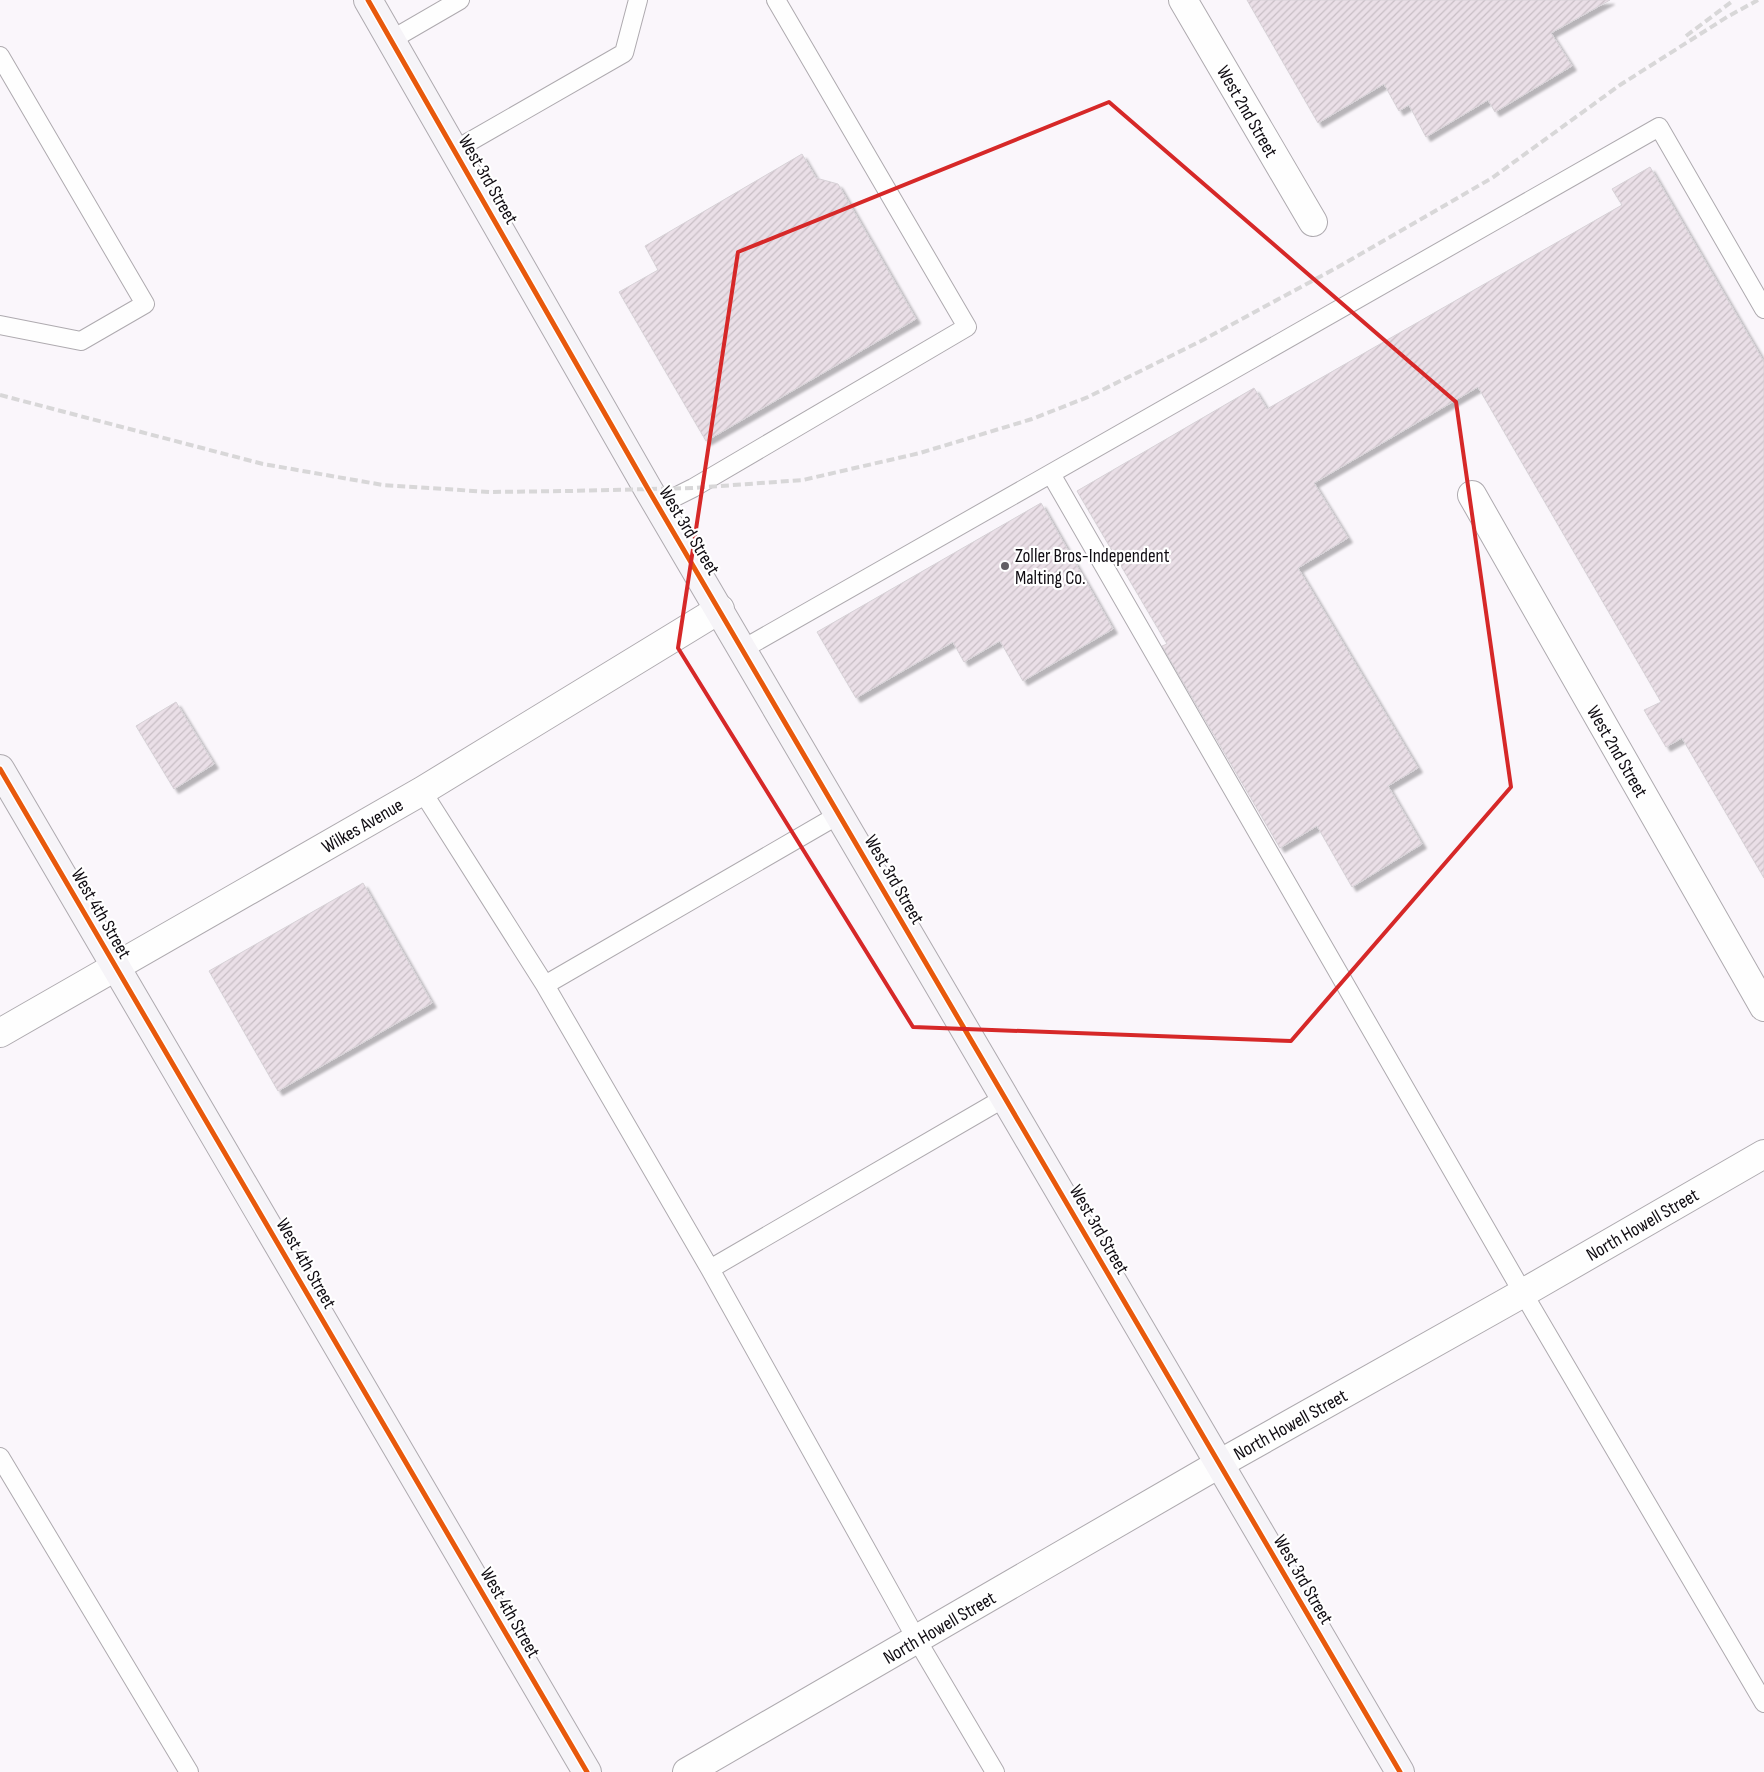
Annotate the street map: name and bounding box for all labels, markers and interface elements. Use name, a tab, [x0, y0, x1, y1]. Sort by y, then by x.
street label: West 2nd Street	[1211, 62, 1282, 162]
street label: West 3rd Street	[453, 131, 523, 229]
street label: West 3rd Street	[653, 482, 724, 579]
place label: Zoller Bros-Independent Malting Co.	[1015, 545, 1170, 590]
marker: Zoller Bros-Independent Malting Co.	[999, 560, 1011, 572]
street label: West 2nd Street	[1581, 702, 1652, 802]
street label: Wilkes Avenue	[318, 794, 408, 859]
street label: West 3rd Street	[859, 831, 929, 929]
street label: West 4th Street	[66, 865, 136, 963]
street label: West 3rd Street	[1064, 1181, 1134, 1279]
street label: North Howell Street	[1582, 1184, 1703, 1267]
street label: West 4th Street	[271, 1215, 341, 1313]
street label: North Howell Street	[1230, 1385, 1352, 1466]
street label: West 3rd Street	[1268, 1531, 1338, 1629]
street label: West 4th Street	[475, 1564, 545, 1662]
street label: North Howell Street	[879, 1587, 1000, 1670]

